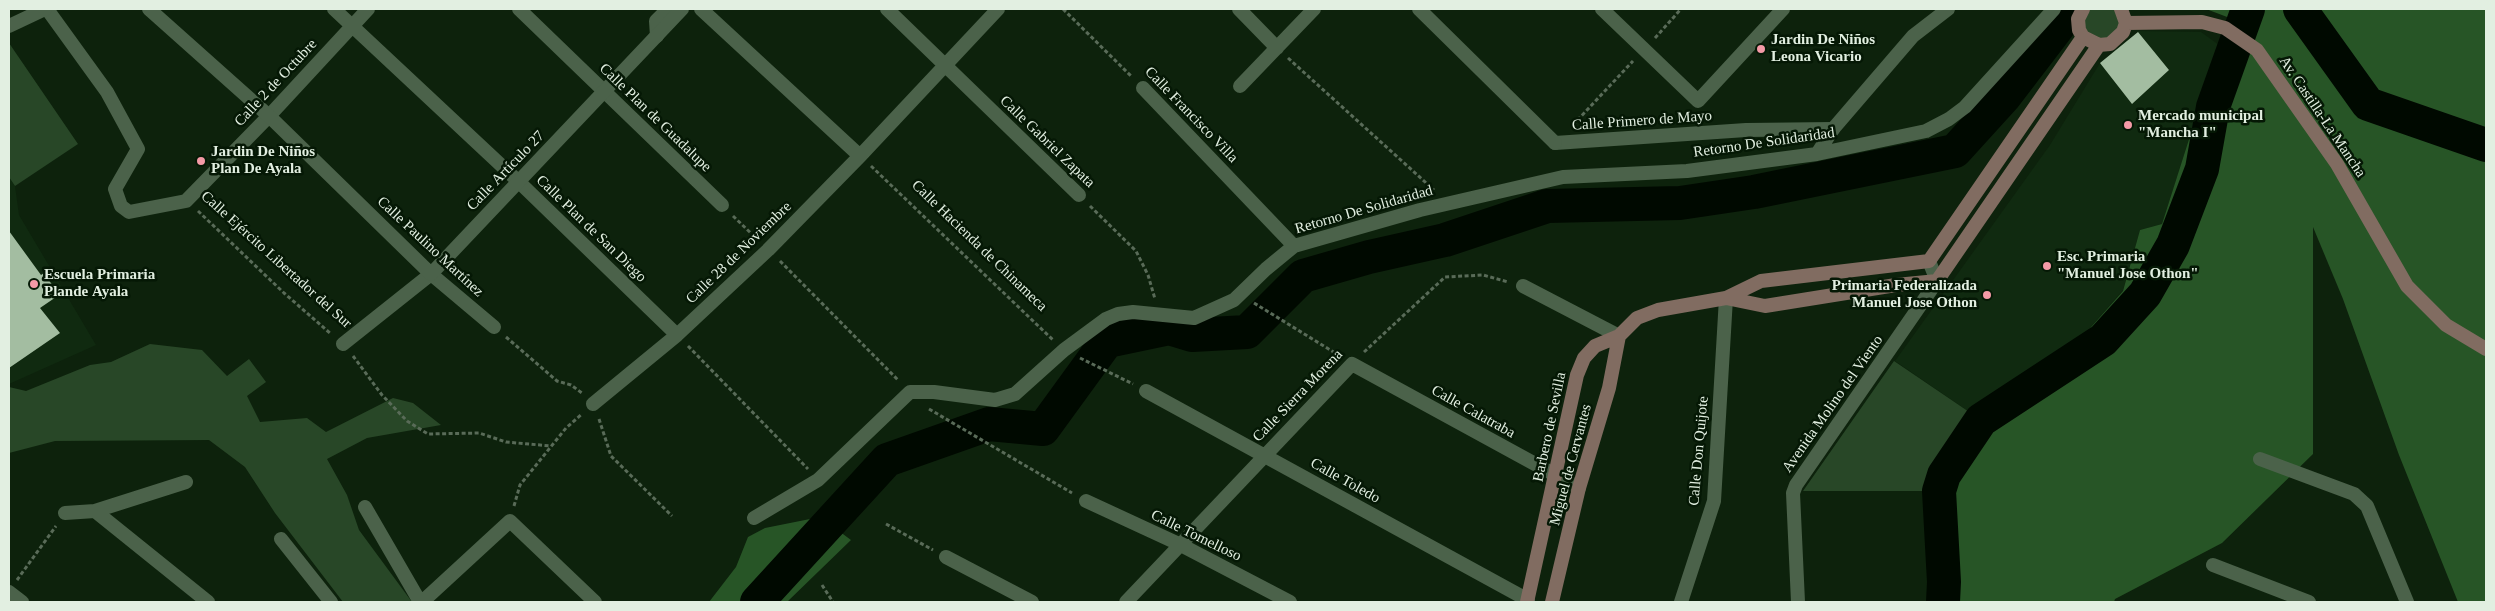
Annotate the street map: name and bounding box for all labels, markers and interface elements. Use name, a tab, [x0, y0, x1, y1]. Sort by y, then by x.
place label: Jardin De Niños Leona Vicario	[1771, 31, 1875, 66]
street label: Calle 2 de Octubre	[231, 36, 321, 130]
marker: Jardin De Niños Leona Vicario	[1755, 43, 1767, 55]
street label: Av. Castilla-La Mancha	[2275, 53, 2369, 181]
street label: Calle Plan de Guadalupe	[595, 60, 715, 176]
street label: Calle Francisco Villa	[1141, 63, 1241, 167]
street label: Calle Gabriel Zapata	[996, 92, 1098, 192]
street label: Calle Primero de Mayo	[1571, 107, 1713, 135]
place label: Mercado municipal "Mancha I"	[2138, 107, 2263, 142]
marker: Mercado municipal "Mancha I"	[2122, 119, 2134, 131]
street label: Retorno De Solidaridad	[1692, 124, 1836, 162]
street label: Calle Artículo 27	[463, 127, 549, 215]
place label: Jardin De Niños Plan De Ayala	[211, 143, 315, 178]
marker: Jardin De Niños Plan De Ayala	[195, 155, 207, 167]
street label: Calle Plan de San Diego	[532, 172, 650, 286]
street label: Calle Hacienda de Chinameca	[908, 177, 1050, 315]
street label: Retorno De Solidaridad	[1293, 182, 1435, 238]
street label: Calle Ejército Libertador del Sur	[197, 188, 355, 332]
street label: Calle Paulino Martínez	[373, 193, 487, 301]
street label: Calle 28 de Noviembre	[683, 198, 795, 308]
place label: Esc. Primaria "Manuel Jose Othon"	[2057, 248, 2199, 283]
marker: Esc. Primaria "Manuel Jose Othon"	[2041, 260, 2053, 272]
place label: Escuela Primaria Plande Ayala	[44, 266, 155, 301]
place label: Primaria Federalizada Manuel Jose Othon	[1832, 277, 1977, 312]
marker: Escuela Primaria Plande Ayala	[28, 278, 40, 290]
marker: Primaria Federalizada Manuel Jose Othon	[1981, 289, 1993, 301]
street label: Avenida Molino del Viento	[1779, 332, 1887, 476]
street label: Calle Sierra Morena	[1249, 346, 1347, 446]
street label: Barbero de Sevilla	[1530, 371, 1570, 483]
street label: Calle Calatraba	[1428, 382, 1518, 442]
street label: Calle Don Quijote	[1685, 395, 1713, 507]
street label: Miguel de Cervantes	[1546, 402, 1596, 528]
street label: Calle Toledo	[1307, 455, 1383, 507]
street label: Calle Tomelloso	[1148, 506, 1244, 566]

